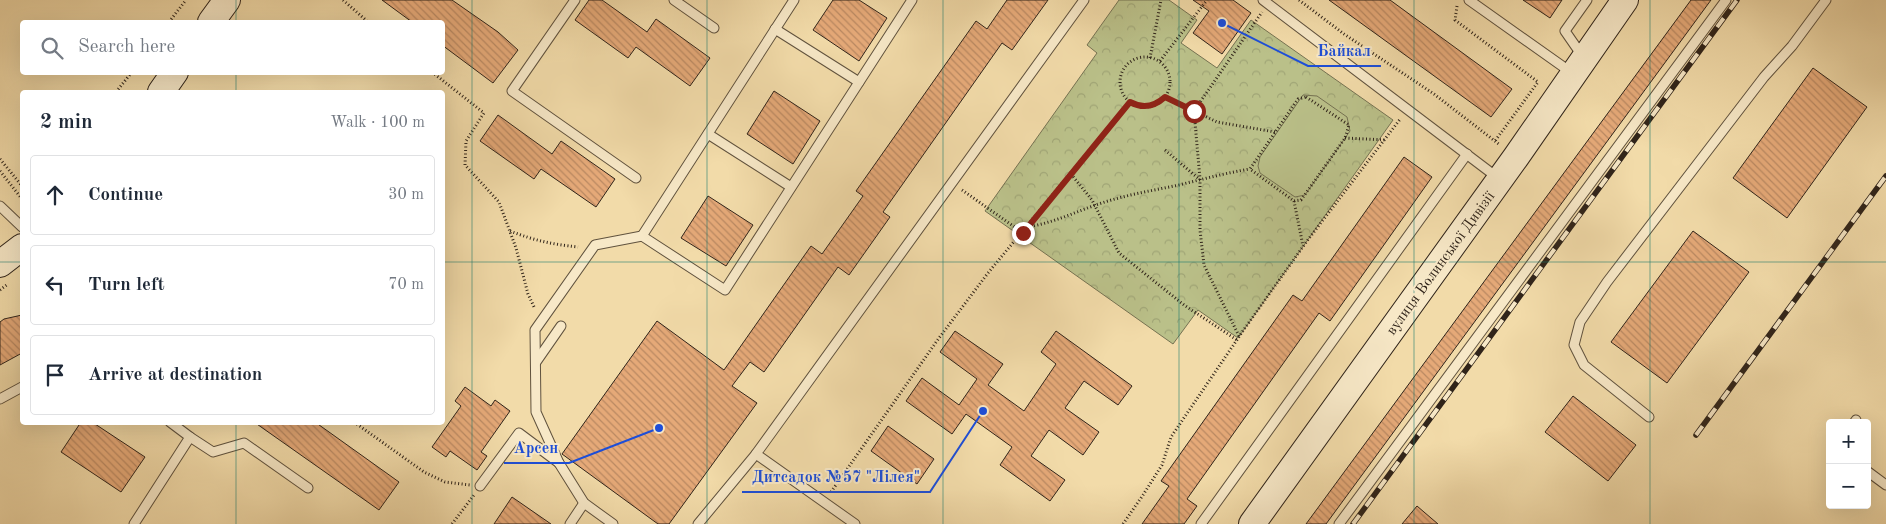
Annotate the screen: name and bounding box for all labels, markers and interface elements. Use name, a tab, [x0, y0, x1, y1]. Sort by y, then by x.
search box	[20, 20, 445, 75]
icon: search	[38, 34, 66, 62]
callout: Байкал	[1308, 35, 1381, 66]
text: Search here	[78, 38, 175, 57]
text: Байкал	[1317, 44, 1371, 60]
route start	[1183, 100, 1206, 123]
text: 2 min	[40, 112, 93, 133]
text: Walk · 100 m	[330, 115, 425, 131]
icon: ahead	[41, 181, 69, 209]
text: Continue	[88, 186, 163, 205]
text: 30 m	[388, 187, 424, 203]
street label: вулиця Волинської Дивізії	[1384, 189, 1499, 338]
route end	[1012, 222, 1035, 245]
icon: left	[41, 271, 69, 299]
text: Turn left	[88, 276, 165, 295]
text: 70 m	[388, 277, 424, 293]
icon: arrive	[41, 361, 69, 389]
text: Arrive at destination	[88, 366, 262, 385]
map controls	[1826, 419, 1871, 509]
button: +	[1826, 419, 1871, 464]
callout: Арсен	[504, 432, 569, 463]
text: Арсен	[514, 441, 558, 457]
callout: Дитсадок №57 "Лілея"	[742, 461, 930, 492]
button: −	[1826, 464, 1871, 509]
text: Дитсадок №57 "Лілея"	[752, 470, 920, 486]

